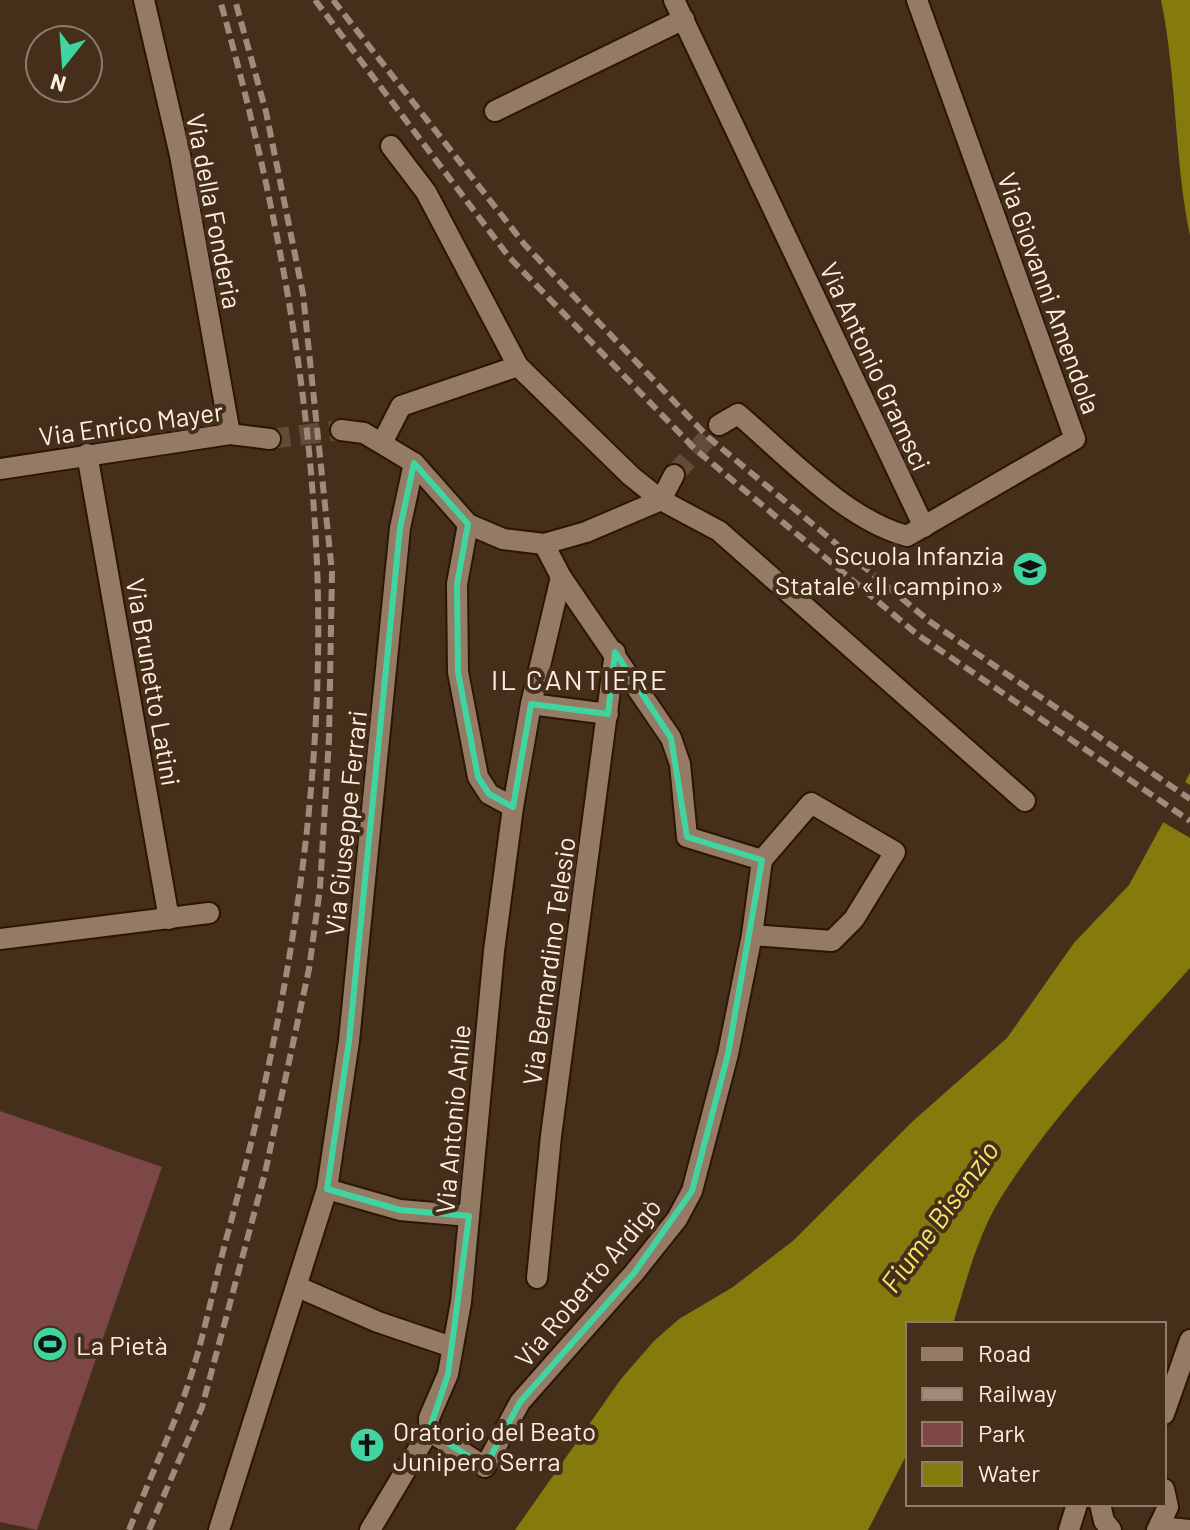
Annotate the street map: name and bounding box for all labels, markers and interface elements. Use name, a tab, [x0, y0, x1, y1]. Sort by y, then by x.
north arrow	[24, 24, 104, 104]
text: N	[47, 70, 69, 99]
street label: Via della Fonderia	[181, 111, 249, 311]
street label: Via Giovanni Amendola	[992, 168, 1108, 418]
street label: Via Antonio Gramsci	[814, 257, 938, 475]
street label: Via Enrico Mayer	[37, 395, 226, 451]
place label: Scuola Infanzia Statale «Il campino»	[775, 539, 1004, 600]
school or university icon: Scuola Infanzia Statale «Il campino»	[1011, 550, 1049, 588]
street label: Via Brunetto Latini	[120, 576, 188, 788]
district label: IL CANTIERE	[491, 662, 669, 696]
street label: Via Giuseppe Ferrari	[318, 709, 372, 937]
street label: Via Bernardino Telesio	[515, 835, 581, 1087]
street label: Via Antonio Anile	[428, 1023, 476, 1215]
water label: Fiume Bisenzio	[873, 1134, 1005, 1298]
street label: Via Roberto Ardigò	[508, 1191, 666, 1373]
legend	[906, 1322, 1166, 1506]
sports icon: La Pietà	[31, 1325, 69, 1363]
place label: La Pietà	[76, 1329, 168, 1360]
text: Road	[978, 1338, 1031, 1367]
text: Railway	[978, 1378, 1057, 1407]
place label: Oratorio del Beato Junipero Serra	[393, 1415, 596, 1476]
text: Park	[978, 1418, 1025, 1447]
church icon: Oratorio del Beato Junipero Serra	[348, 1426, 386, 1464]
text: Water	[978, 1458, 1040, 1487]

